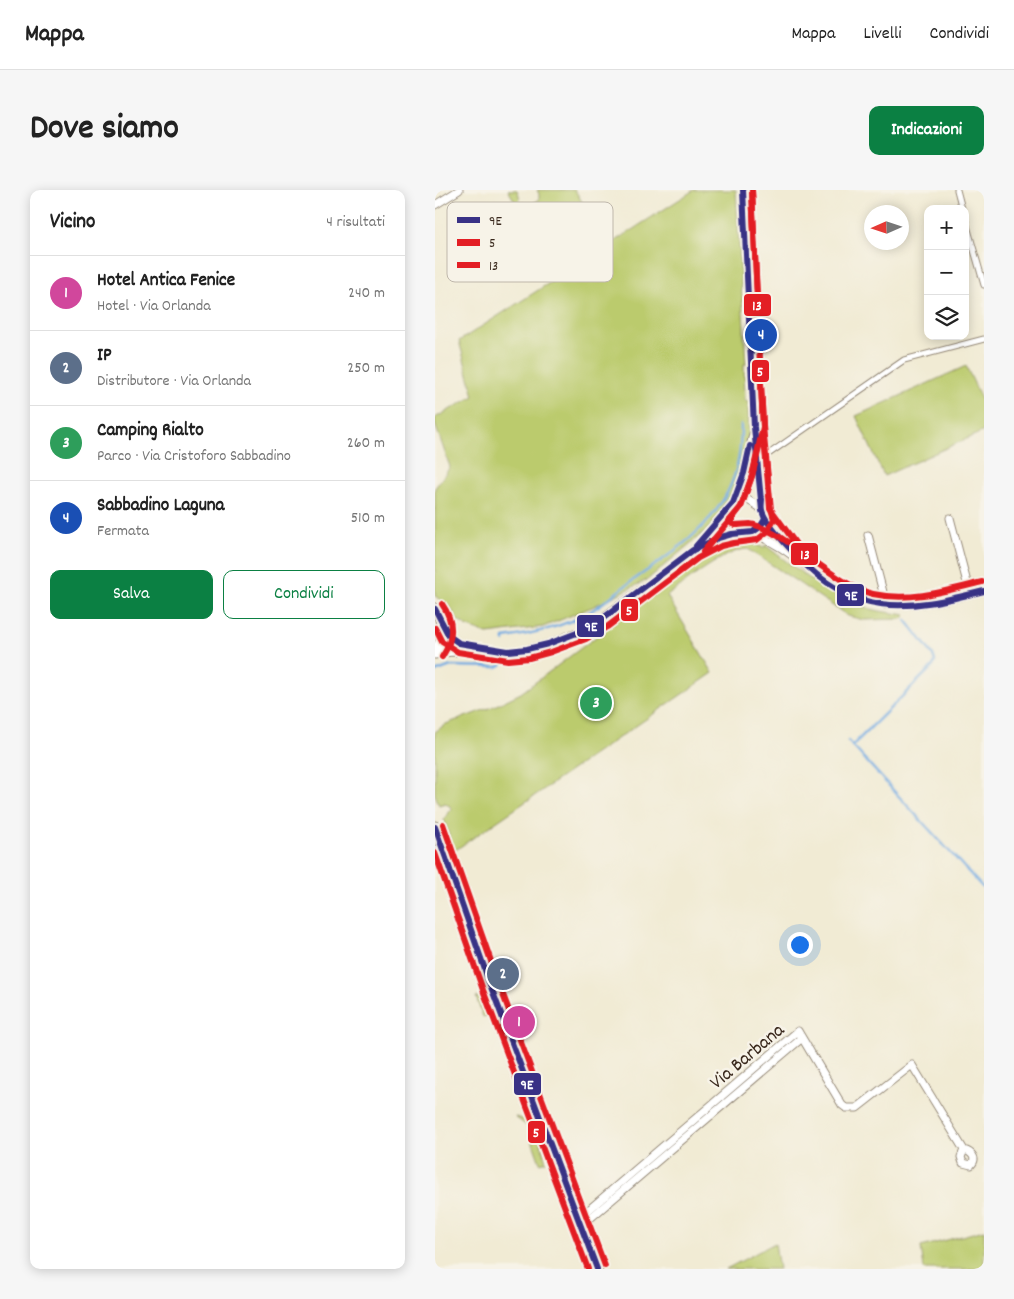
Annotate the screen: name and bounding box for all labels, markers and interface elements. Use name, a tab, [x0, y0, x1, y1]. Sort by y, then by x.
text: Mappa	[25, 18, 84, 52]
text: Mappa	[792, 22, 836, 47]
text: Livelli	[864, 22, 902, 47]
text: Condividi	[930, 22, 989, 47]
text: Dove siamo	[30, 105, 179, 155]
button: Indicazioni	[869, 106, 984, 155]
legend	[447, 202, 613, 282]
north arrow	[864, 205, 909, 250]
map controls	[924, 205, 969, 340]
button: +	[924, 205, 969, 250]
text: Vicino	[50, 208, 95, 238]
text: 4 risultati	[326, 211, 385, 234]
text: 9E	[489, 212, 502, 232]
text: 5	[489, 234, 495, 254]
button: −	[924, 250, 969, 295]
text: 13	[489, 257, 498, 277]
text: Hotel Antica Fenice	[97, 268, 235, 295]
text: 1	[64, 282, 68, 305]
text: 240 m	[348, 282, 385, 305]
line badge: 13	[743, 293, 772, 317]
text: Hotel · Via Orlanda	[97, 295, 211, 318]
button: layers	[924, 295, 969, 340]
text: 13	[752, 297, 762, 317]
pin: 4	[745, 316, 777, 354]
text: IP	[97, 343, 112, 370]
text: 2	[63, 357, 70, 380]
text: 250 m	[347, 357, 385, 380]
line badge: 5	[751, 359, 770, 383]
text: 5	[757, 363, 764, 383]
text: Distributore · Via Orlanda	[97, 370, 251, 393]
text: Camping Rialto	[97, 418, 204, 445]
text: 3	[62, 432, 70, 455]
text: 260 m	[347, 432, 385, 455]
text: Parco · Via Cristoforo Sabbadino	[97, 445, 291, 468]
text: Sabbadino Laguna	[97, 493, 225, 520]
text: 4	[63, 507, 69, 530]
text: 510 m	[351, 507, 385, 530]
text: Fermata	[97, 520, 149, 543]
line badge: 13	[790, 542, 819, 566]
text: 13	[800, 546, 810, 566]
button: Salva	[50, 570, 213, 619]
button: Condividi	[223, 570, 385, 619]
line badge: 9E	[836, 583, 865, 607]
text: 9E	[845, 587, 858, 607]
line badge: 5	[620, 598, 639, 622]
text: 5	[626, 602, 633, 622]
line badge: 9E	[576, 614, 605, 638]
text: 9E	[585, 618, 598, 638]
pin: 3	[580, 684, 612, 722]
your location	[787, 932, 813, 958]
pin: 2	[487, 955, 519, 993]
pin: 1	[503, 1003, 535, 1041]
street label: Via Barbana	[704, 1017, 792, 1097]
line badge: 9E	[513, 1072, 542, 1096]
text: 9E	[521, 1076, 534, 1096]
line badge: 5	[527, 1120, 546, 1144]
text: 5	[533, 1124, 540, 1144]

